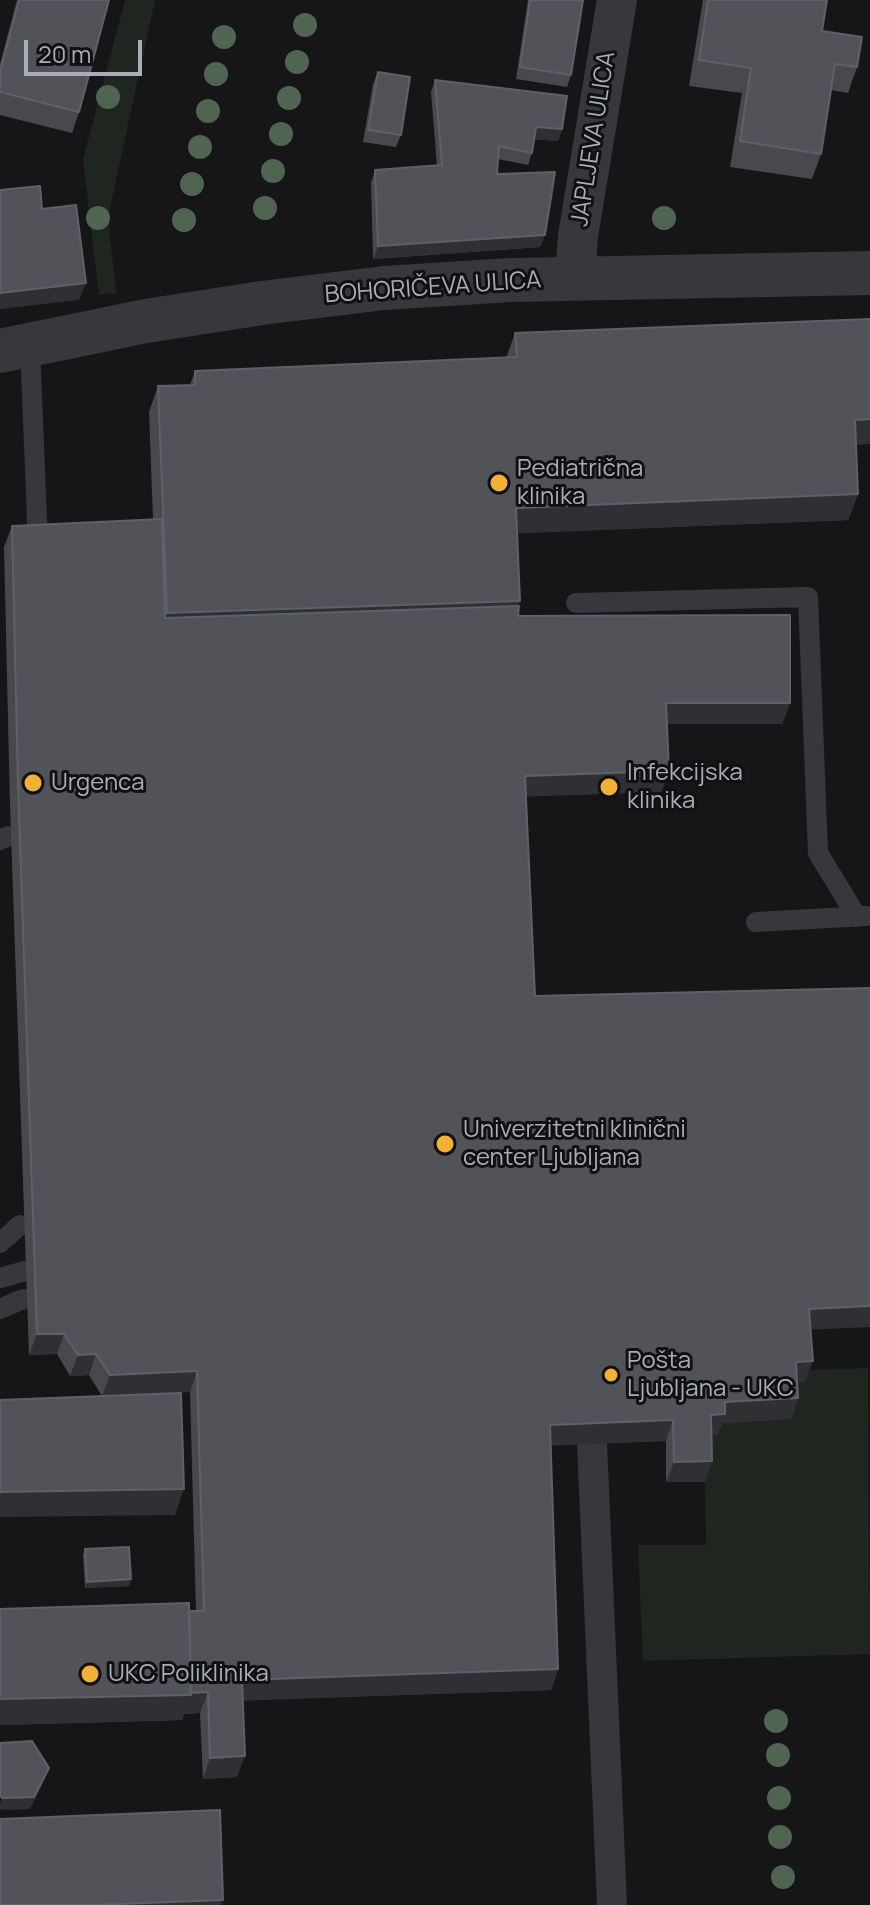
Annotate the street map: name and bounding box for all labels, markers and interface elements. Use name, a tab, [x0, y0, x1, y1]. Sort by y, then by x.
scale bar	[28, 24, 146, 74]
text: 20 m	[38, 37, 91, 70]
street label: JAPLJEVA ULICA	[566, 49, 622, 229]
street label: BOHORIČEVA ULICA	[324, 266, 542, 310]
place label: Pediatrična klinika	[517, 455, 643, 511]
marker: Pediatrična klinika	[488, 472, 510, 494]
place label: Infekcijska klinika	[627, 759, 743, 815]
place label: Urgenca	[51, 769, 145, 797]
marker: Urgenca	[22, 772, 44, 794]
marker: Infekcijska klinika	[598, 776, 620, 798]
place label: Univerzitetni klinični center Ljubljana	[463, 1116, 686, 1172]
marker: Univerzitetni klinični center Ljubljana	[434, 1133, 456, 1155]
place label: Pošta Ljubljana - UKC	[627, 1347, 794, 1403]
marker: Pošta Ljubljana - UKC	[602, 1366, 620, 1384]
place label: UKC Poliklinika	[108, 1660, 269, 1688]
marker: UKC Poliklinika	[79, 1663, 101, 1685]

